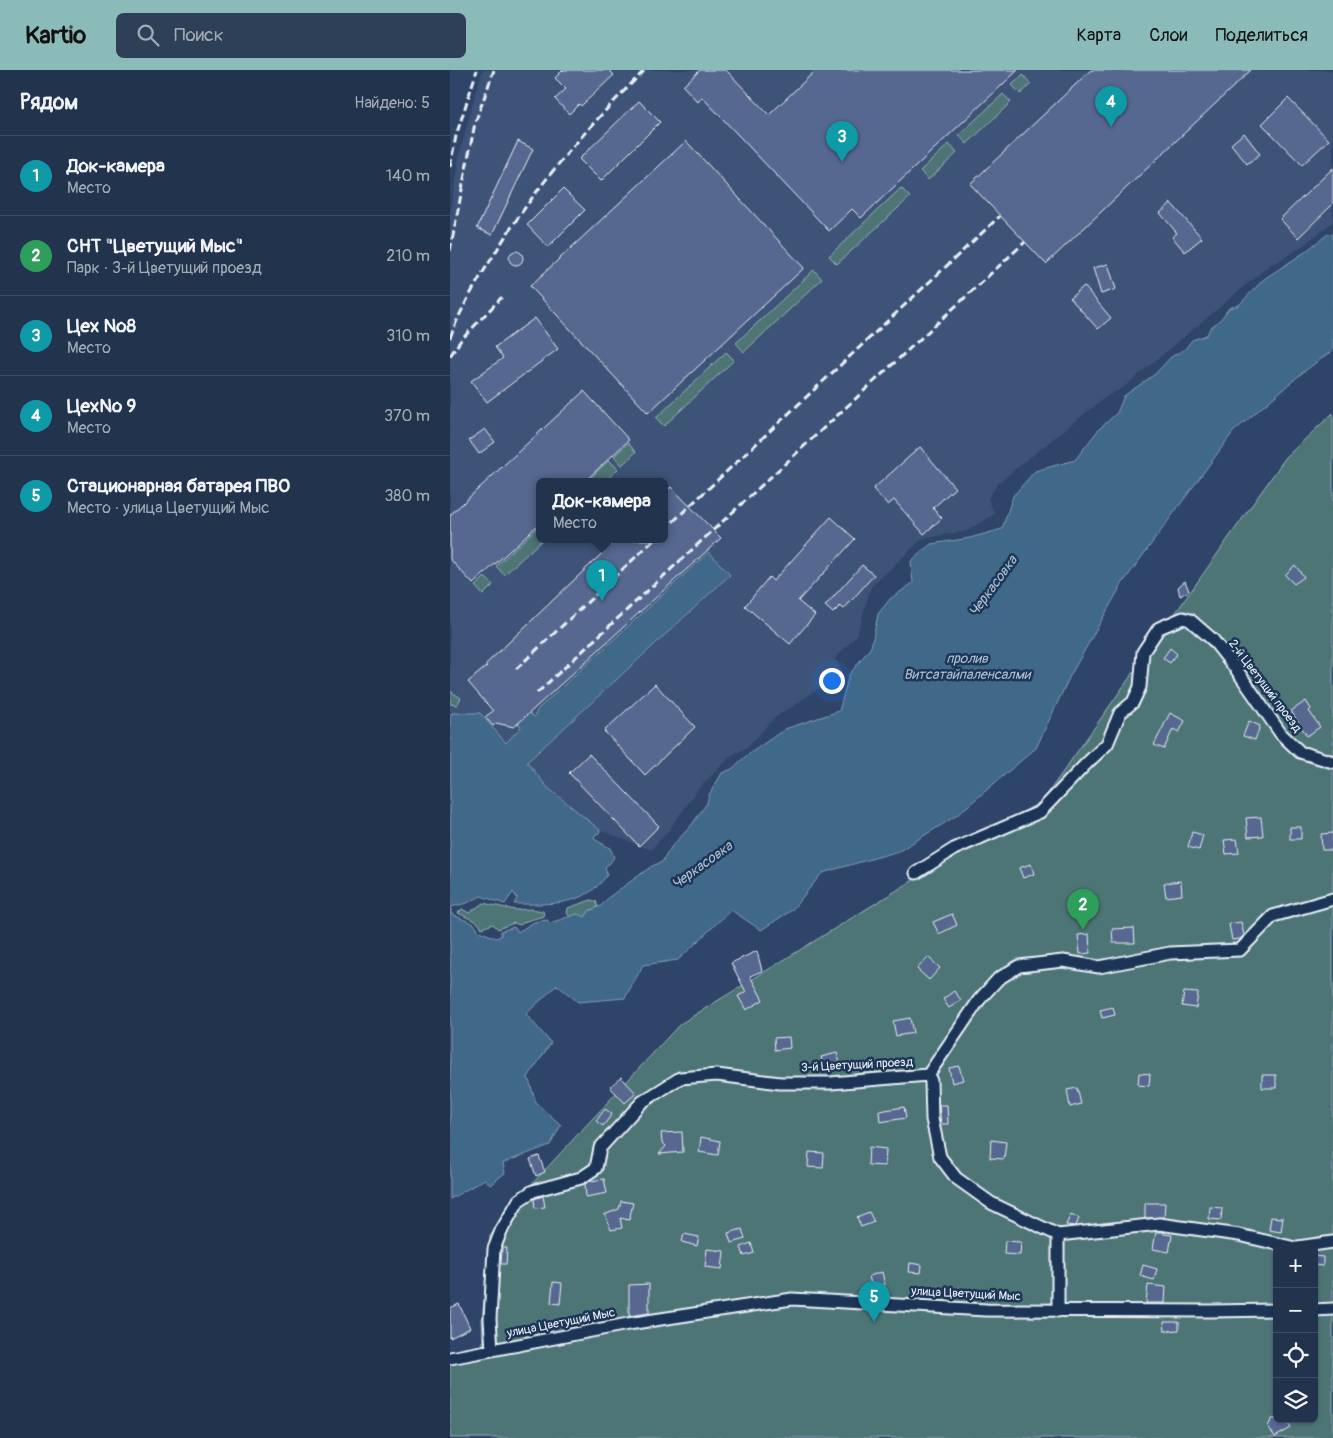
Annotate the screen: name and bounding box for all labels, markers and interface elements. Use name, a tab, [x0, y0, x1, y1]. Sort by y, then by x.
search box	[116, 13, 466, 58]
text: Kartio	[25, 21, 86, 50]
icon: search	[134, 21, 162, 49]
text: Поиск	[174, 23, 224, 47]
text: Карта	[1077, 24, 1121, 47]
text: Слои	[1149, 24, 1187, 47]
text: Поделиться	[1215, 24, 1308, 47]
pin: 4	[1095, 86, 1127, 127]
text: Рядом	[20, 89, 78, 116]
text: Найдено: 5	[354, 93, 430, 113]
pin: 3	[826, 121, 858, 162]
text: Док-камера	[67, 154, 165, 178]
text: 1	[33, 166, 39, 186]
text: 140 m	[386, 166, 430, 186]
text: Место	[67, 178, 111, 198]
text: СНТ "Цветущий Мыс"	[67, 234, 243, 258]
text: 2	[32, 246, 40, 266]
text: 210 m	[386, 246, 430, 266]
text: Парк · 3-й Цветущий проезд	[67, 258, 262, 278]
text: Цех №8	[67, 314, 136, 338]
text: 3	[32, 326, 40, 346]
text: 310 m	[386, 326, 430, 346]
text: Место	[67, 338, 111, 358]
text: Цех№ 9	[67, 394, 136, 418]
text: 4	[31, 406, 41, 426]
text: 370 m	[384, 406, 430, 426]
text: Место	[67, 418, 111, 438]
text: Стационарная батарея ПВО	[67, 474, 290, 498]
popup	[536, 478, 668, 543]
text: 5	[32, 486, 40, 506]
text: 380 m	[384, 486, 430, 506]
text: Док-камера	[553, 489, 651, 513]
text: Место · улица Цветущий Мыс	[67, 498, 269, 518]
text: Место	[553, 513, 597, 533]
water label: Черкасовка	[965, 551, 1022, 620]
pin: 1	[586, 560, 618, 601]
street label: 2-й Цветущий проезд	[1225, 637, 1305, 736]
water label: пролив Витсатайпаленсалми	[904, 650, 1032, 683]
your location	[819, 668, 845, 694]
water label: Черкасовка	[668, 836, 737, 893]
pin: 2	[1067, 889, 1099, 930]
street label: 3-й Цветущий проезд	[801, 1055, 914, 1075]
map controls	[1273, 1243, 1318, 1423]
button: +	[1273, 1243, 1318, 1288]
pin: 5	[858, 1281, 890, 1322]
street label: улица Цветущий Мыс	[910, 1284, 1021, 1304]
button: −	[1273, 1288, 1318, 1333]
street label: улица Цветущий Мыс	[505, 1305, 616, 1341]
button: locate	[1273, 1333, 1318, 1378]
button: layers	[1273, 1378, 1318, 1423]

